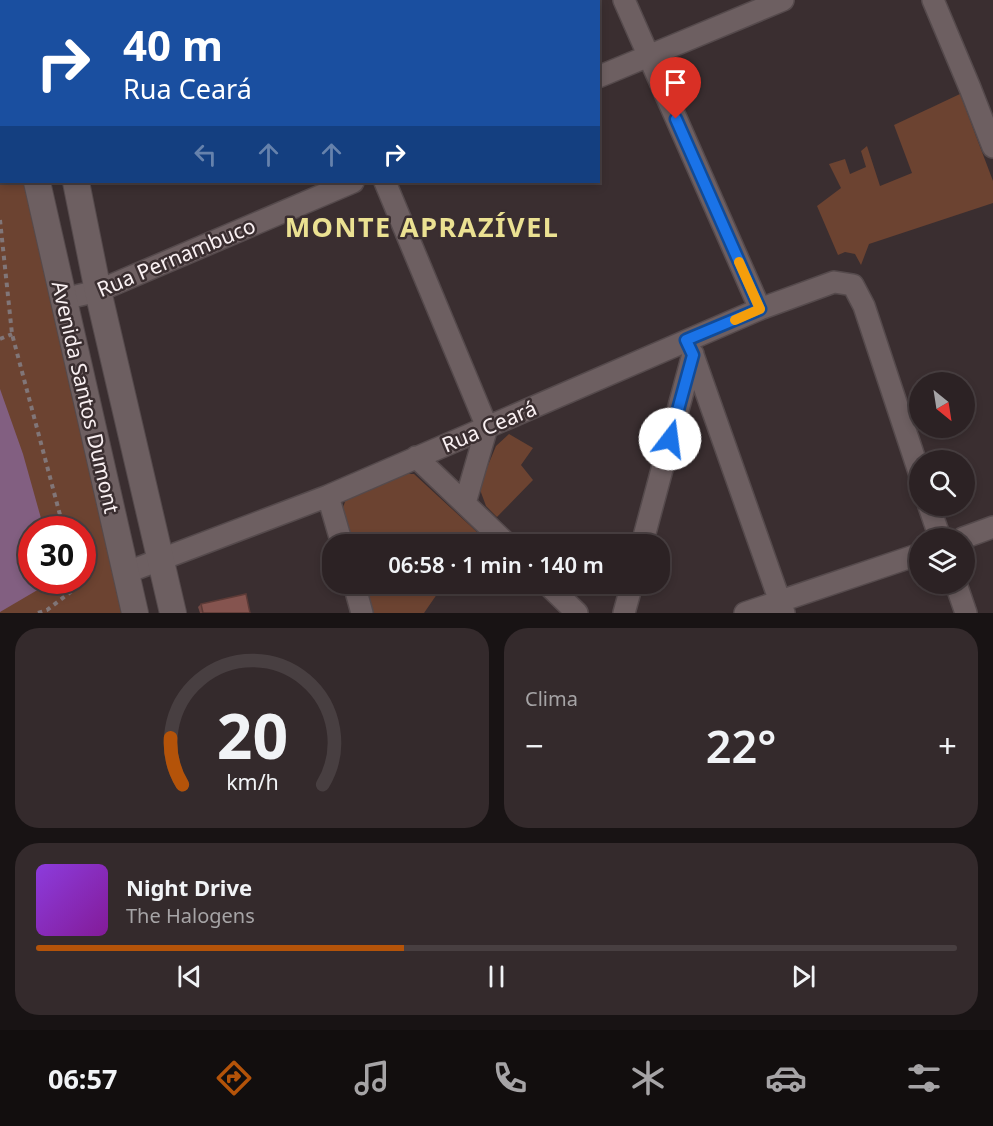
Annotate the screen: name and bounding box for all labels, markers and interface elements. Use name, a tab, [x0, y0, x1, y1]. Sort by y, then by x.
text: 40 m	[123, 16, 223, 73]
icon: right	[24, 24, 102, 102]
pin	[650, 57, 701, 119]
icon: arrive	[659, 66, 692, 99]
text: Rua Ceará	[123, 70, 252, 107]
icon: left	[189, 138, 222, 171]
icon: ahead	[252, 138, 285, 171]
icon: ahead	[315, 138, 348, 171]
icon: right	[378, 138, 411, 171]
district label: MONTE APRAZÍVEL	[285, 208, 559, 245]
street label: Rua Pernambuco	[92, 211, 260, 303]
street label: Avenida Santos Dumont	[46, 278, 126, 516]
north arrow	[909, 372, 975, 438]
map controls	[909, 372, 975, 594]
street label: Rua Ceará	[437, 394, 541, 458]
position arrow	[638, 407, 702, 471]
button: search	[909, 450, 975, 516]
speed limit sign: 30	[18, 516, 96, 594]
button: layers	[909, 528, 975, 594]
text: 06:58 · 1 min · 140 m	[388, 549, 604, 579]
text: Clima	[525, 685, 578, 712]
text: 20	[216, 692, 288, 777]
text: 22°	[706, 715, 776, 776]
text: −	[525, 723, 544, 768]
text: +	[938, 723, 957, 768]
text: km/h	[226, 767, 278, 796]
text: Night Drive	[126, 872, 252, 902]
text: The Halogens	[126, 902, 255, 929]
icon: previous	[173, 960, 206, 993]
icon: pause	[480, 960, 513, 993]
icon: next	[787, 960, 820, 993]
icon: directions	[213, 1057, 255, 1099]
icon: music	[351, 1057, 393, 1099]
icon: phone	[489, 1057, 531, 1099]
icon: climate	[627, 1057, 669, 1099]
icon: car	[765, 1057, 807, 1099]
icon: filters	[903, 1057, 945, 1099]
text: 06:57	[48, 1060, 117, 1097]

